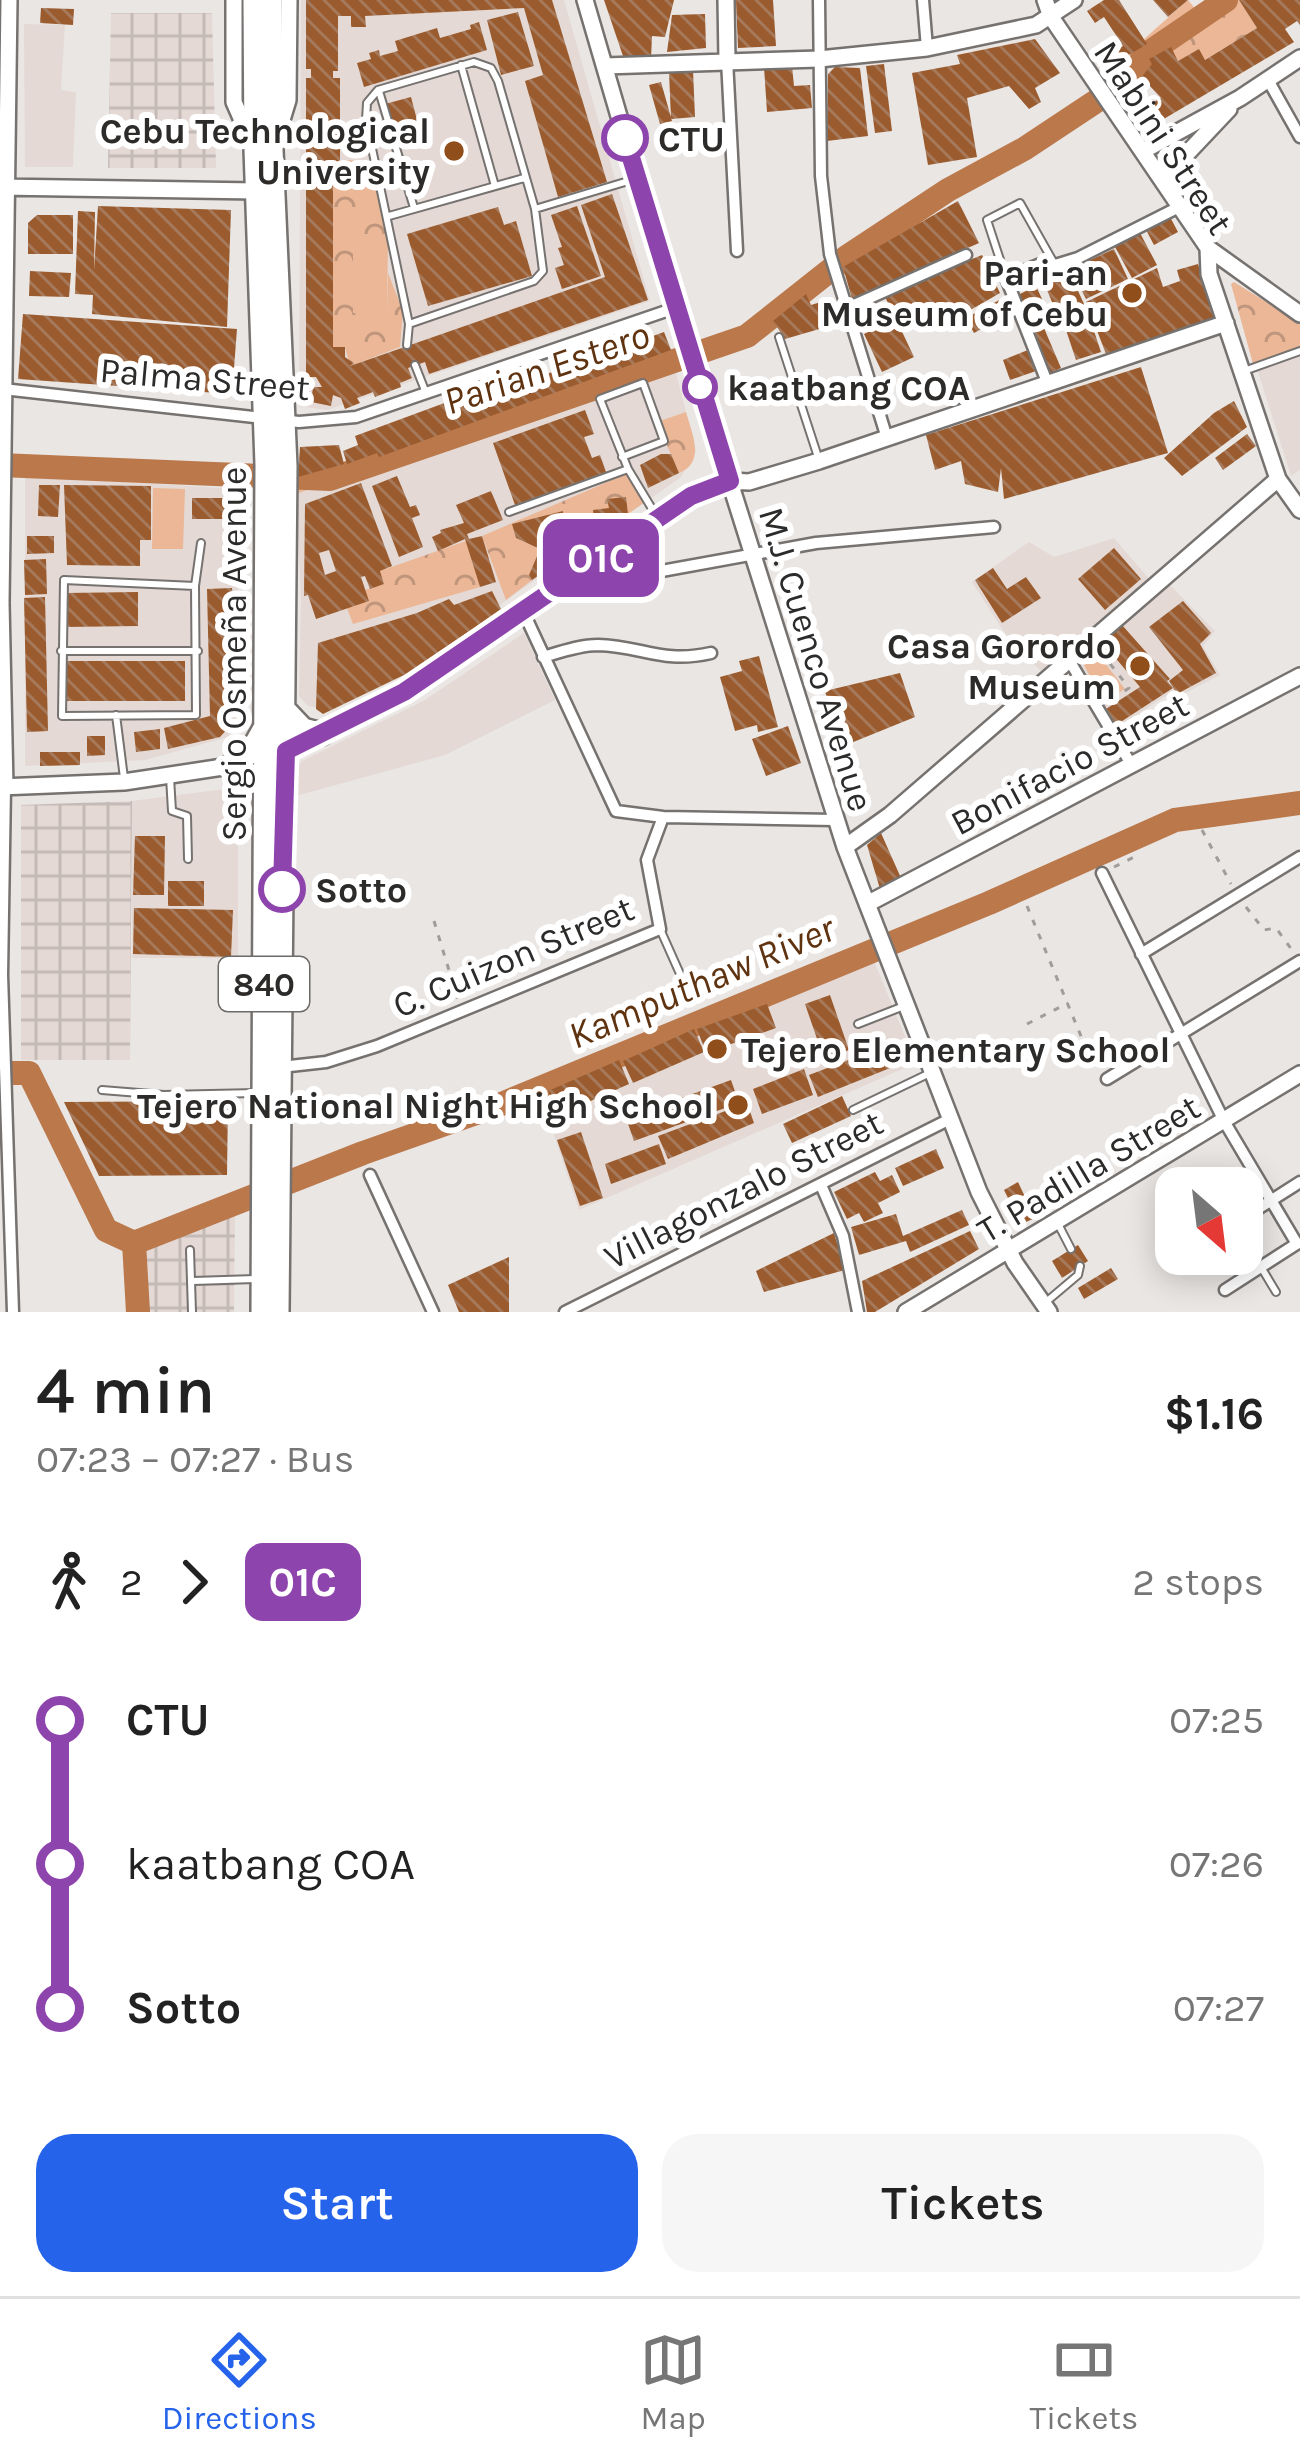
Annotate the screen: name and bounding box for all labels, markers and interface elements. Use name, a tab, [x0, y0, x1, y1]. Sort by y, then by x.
street label: Mabini Street	[1085, 33, 1241, 242]
place label: Cebu Technological University	[100, 110, 430, 194]
marker: CTU	[603, 116, 647, 160]
place label: CTU	[658, 118, 725, 160]
marker: Cebu Technological University	[441, 138, 467, 164]
place label: Pari-an Museum of Cebu	[821, 252, 1108, 335]
marker: Pari-an Museum of Cebu	[1119, 280, 1145, 306]
water label: Parian Estero	[438, 311, 655, 425]
street label: Palma Street	[98, 349, 312, 409]
place label: kaatbang COA	[727, 367, 970, 410]
marker: kaatbang COA	[684, 371, 716, 403]
street label: Sergio Osmeña Avenue	[213, 467, 255, 841]
street label: M.J. Cuenco Avenue	[750, 502, 882, 816]
line badge: 01C	[532, 519, 670, 597]
text: 01C	[567, 533, 635, 583]
place label: Casa Gorordo Museum	[887, 625, 1116, 708]
marker: Casa Gorordo Museum	[1127, 653, 1153, 679]
street label: Bonifacio Street	[944, 684, 1195, 844]
marker: Sotto	[260, 867, 304, 911]
place label: Sotto	[315, 869, 407, 911]
street label: C. Cuizon Street	[387, 887, 640, 1027]
water label: Kamputhaw River	[561, 904, 843, 1059]
road number: 840	[219, 957, 309, 1011]
place label: Tejero Elementary School	[741, 1029, 1171, 1072]
marker: Tejero Elementary School	[704, 1036, 730, 1062]
place label: Tejero National Night High School	[137, 1085, 714, 1128]
street label: T. Padilla Street	[970, 1086, 1207, 1252]
marker: Tejero National Night High School	[725, 1092, 751, 1118]
street label: Villagonzalo Street	[597, 1102, 890, 1278]
north arrow	[1155, 1167, 1263, 1275]
map controls	[1155, 1167, 1263, 1275]
text: 4 min	[36, 1352, 215, 1430]
text: $1.16	[1164, 1388, 1264, 1440]
text: 07:23 – 07:27 · Bus	[36, 1436, 354, 1482]
icon: walk	[36, 1549, 102, 1615]
icon: forward	[161, 1549, 227, 1615]
text: 01C	[269, 1557, 337, 1607]
text: 2	[120, 1559, 143, 1605]
text: 2 stops	[1132, 1559, 1264, 1605]
text: CTU	[126, 1694, 209, 1746]
text: 07:25	[1169, 1697, 1264, 1743]
text: kaatbang COA	[126, 1838, 415, 1890]
text: 07:26	[1169, 1841, 1264, 1887]
text: Sotto	[126, 1982, 241, 2034]
text: 07:27	[1173, 1985, 1264, 2031]
button: Start	[36, 2134, 638, 2272]
button: Tickets	[662, 2134, 1264, 2272]
tab: Directions	[162, 2327, 317, 2437]
tab: Map	[640, 2327, 706, 2437]
tab: Tickets	[1030, 2327, 1138, 2437]

